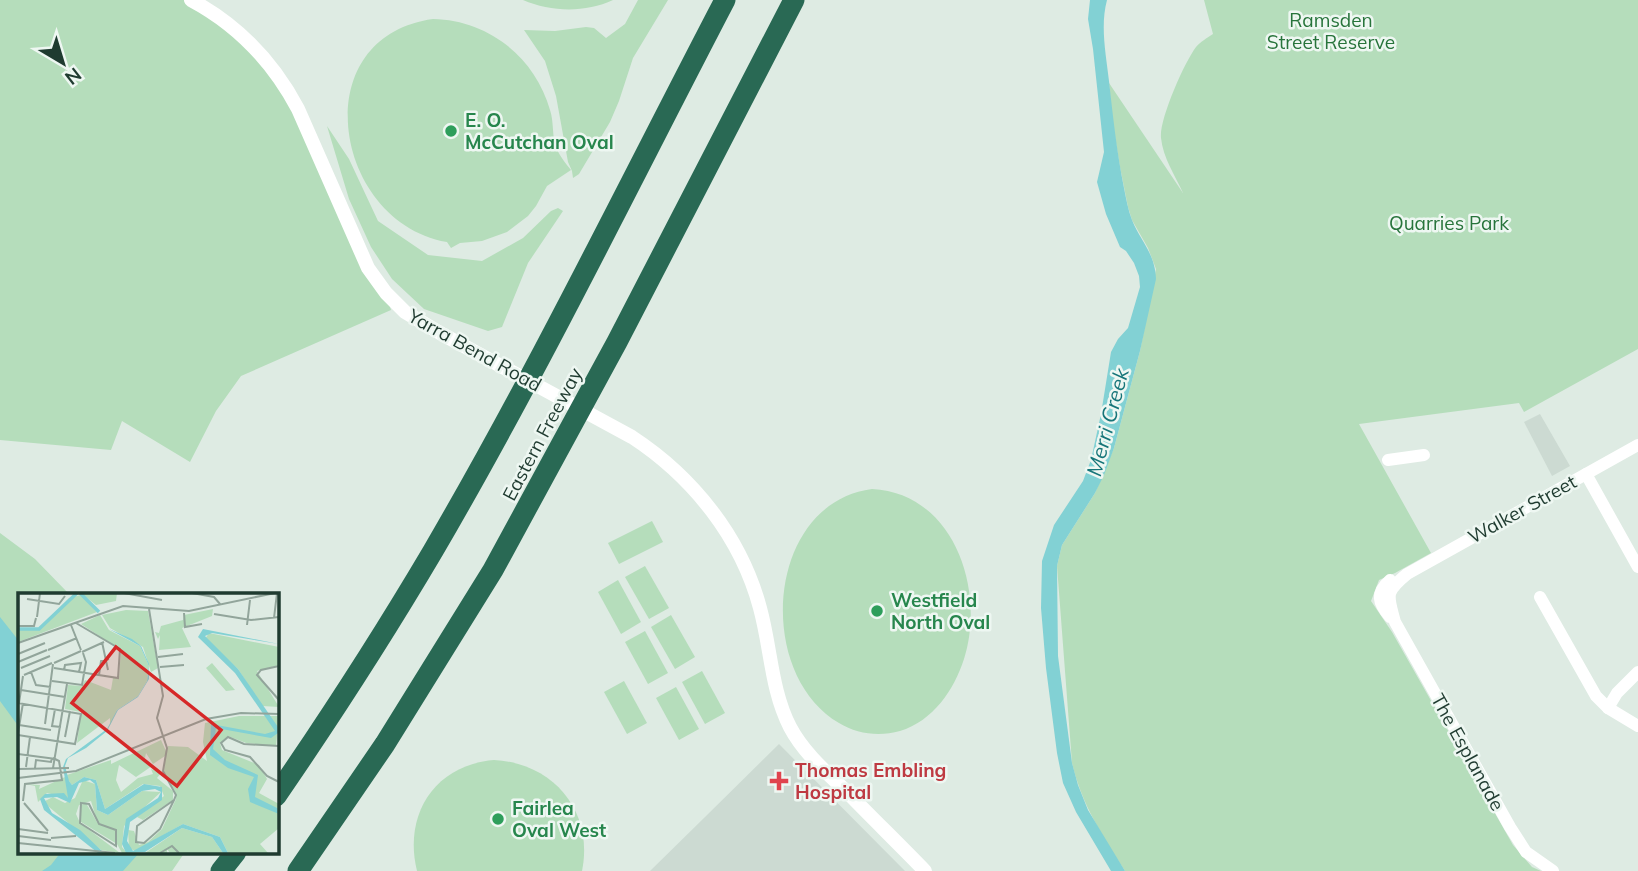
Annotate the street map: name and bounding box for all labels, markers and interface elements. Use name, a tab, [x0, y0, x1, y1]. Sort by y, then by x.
park label: Ramsden Street Reserve	[1267, 8, 1395, 54]
north arrow	[28, 28, 98, 98]
text: N	[60, 63, 87, 90]
place label: E. O. McCutchan Oval	[465, 108, 614, 154]
marker: E. O. McCutchan Oval	[443, 123, 459, 139]
park label: Quarries Park	[1389, 211, 1509, 235]
street label: Yarra Bend Road	[403, 303, 546, 397]
street label: Eastern Freeway	[497, 363, 587, 505]
water label: Merri Creek	[1080, 364, 1134, 479]
street label: Walker Street	[1464, 469, 1581, 549]
place label: Westfield North Oval	[891, 588, 990, 634]
inset map	[18, 593, 278, 854]
marker: Westfield North Oval	[869, 603, 885, 619]
street label: The Esplanade	[1426, 689, 1510, 815]
place label: Thomas Embling Hospital	[795, 758, 946, 804]
marker: Thomas Embling Hospital	[769, 771, 789, 791]
place label: Fairlea Oval West	[512, 796, 606, 842]
marker: Fairlea Oval West	[490, 811, 506, 827]

